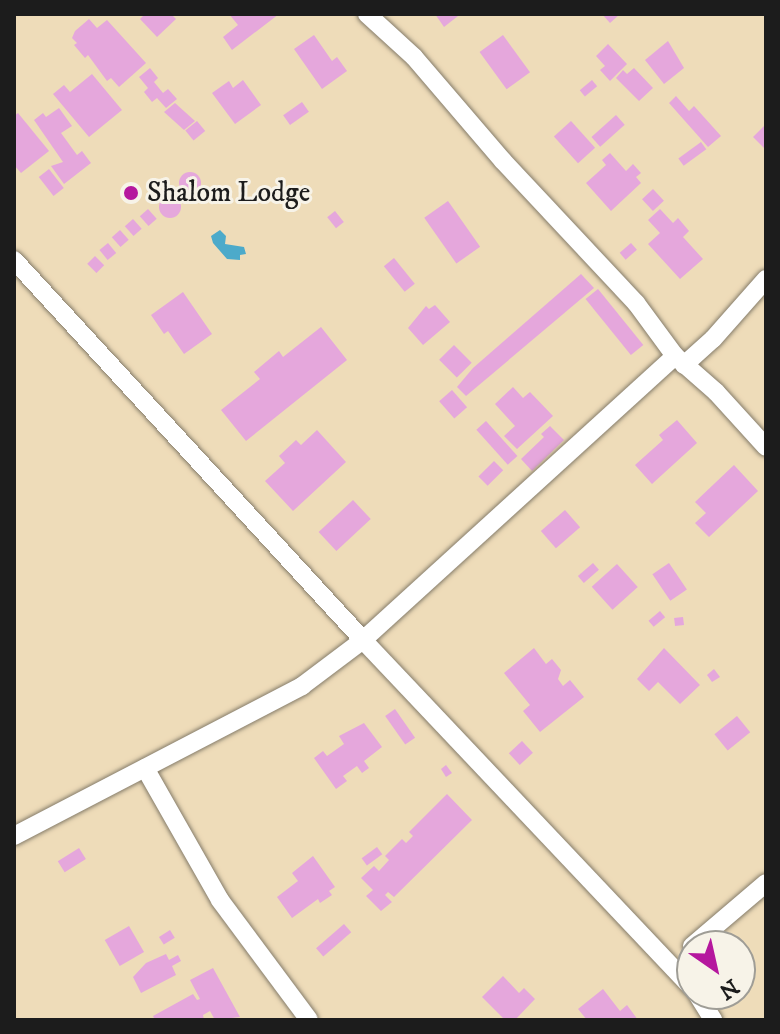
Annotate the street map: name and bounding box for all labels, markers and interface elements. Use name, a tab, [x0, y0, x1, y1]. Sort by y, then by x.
place label: Shalom Lodge	[147, 176, 310, 210]
marker: Shalom Lodge	[122, 184, 140, 202]
north arrow	[676, 930, 756, 1010]
text: N	[714, 972, 744, 1005]

